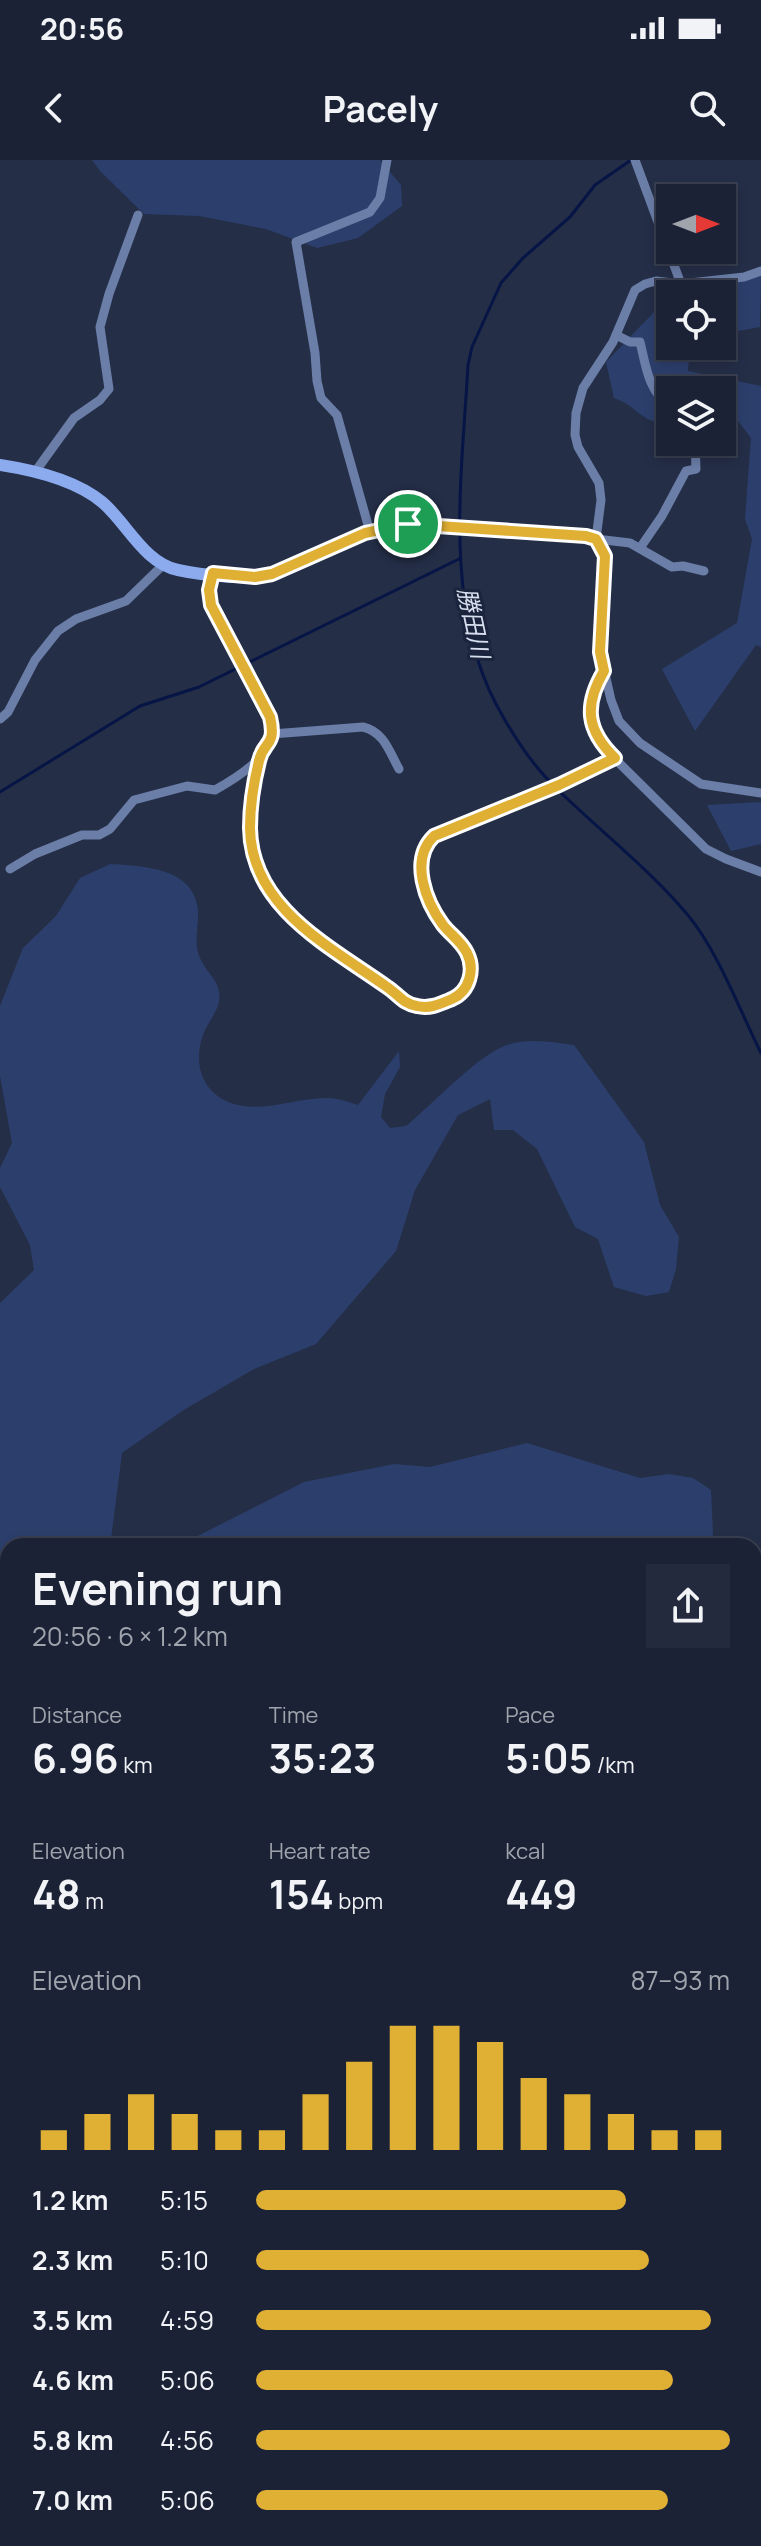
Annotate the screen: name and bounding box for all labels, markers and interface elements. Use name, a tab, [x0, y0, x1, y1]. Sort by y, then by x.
text: 20:56	[40, 8, 124, 49]
text: Pacely	[323, 84, 438, 133]
icon: back	[32, 86, 76, 130]
icon: search	[685, 86, 729, 130]
north arrow	[656, 184, 736, 264]
map controls	[656, 184, 736, 456]
button: locate	[656, 280, 736, 360]
button: layers	[656, 376, 736, 456]
pin	[374, 490, 442, 558]
icon: arrive	[386, 502, 430, 546]
water label: 勝田川	[451, 584, 499, 664]
text: Evening run	[32, 1558, 283, 1618]
button: share	[646, 1564, 730, 1648]
text: 20:56 · 6 × 1.2 km	[32, 1618, 228, 1654]
text: Distance	[32, 1700, 122, 1730]
text: Time	[269, 1700, 318, 1730]
text: Pace	[505, 1700, 555, 1730]
text: 6.96	[32, 1730, 119, 1785]
text: 35:23	[269, 1730, 376, 1785]
text: 5:05	[505, 1730, 592, 1785]
text: km	[119, 1750, 153, 1780]
text: /km	[592, 1750, 635, 1780]
text: Elevation	[32, 1836, 125, 1866]
text: Heart rate	[269, 1836, 371, 1866]
text: kcal	[505, 1836, 545, 1866]
text: 48	[32, 1866, 81, 1921]
text: 154	[269, 1866, 334, 1921]
text: 449	[505, 1866, 577, 1921]
text: m	[81, 1886, 104, 1916]
text: bpm	[334, 1886, 383, 1916]
text: Elevation	[32, 1962, 142, 1998]
text: 87–93 m	[630, 1962, 730, 1998]
text: 1.2 km	[32, 2182, 108, 2218]
text: 5:15	[160, 2182, 208, 2218]
text: 2.3 km	[32, 2242, 113, 2278]
text: 5:10	[160, 2242, 209, 2278]
text: 3.5 km	[32, 2302, 113, 2338]
text: 4:59	[160, 2302, 214, 2338]
text: 4.6 km	[32, 2362, 114, 2398]
text: 5:06	[160, 2362, 215, 2398]
text: 5.8 km	[32, 2422, 114, 2458]
text: 4:56	[160, 2422, 214, 2458]
text: 7.0 km	[32, 2482, 113, 2518]
text: 5:06	[160, 2482, 215, 2518]

